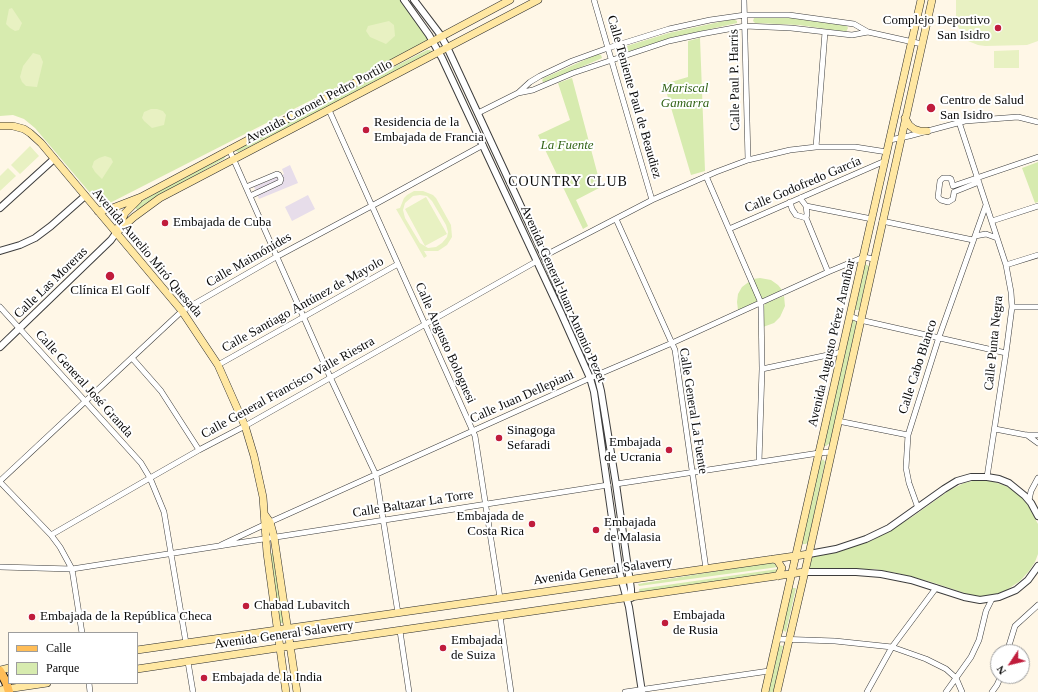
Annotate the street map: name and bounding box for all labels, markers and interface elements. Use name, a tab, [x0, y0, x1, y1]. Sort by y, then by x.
place label: Complejo Deportivo San Isidro	[883, 13, 990, 44]
street label: Calle Teniente Paul de Beaudiez	[603, 14, 665, 180]
marker: Complejo Deportivo San Isidro	[993, 23, 1003, 33]
street label: Calle Paul P. Harris	[726, 29, 744, 131]
street label: Avenida Coronel Pedro Portillo	[243, 57, 395, 147]
park label: Mariscal Gamarra	[661, 81, 709, 112]
place label: Centro de Salud San Isidro	[940, 93, 1024, 124]
marker: Centro de Salud San Isidro	[925, 102, 937, 114]
place label: Residencia de la Embajada de Francia	[374, 115, 484, 146]
marker: Residencia de la Embajada de Francia	[361, 125, 371, 135]
park label: La Fuente	[540, 138, 594, 154]
street label: Calle Godofredo García	[742, 153, 864, 217]
district label: COUNTRY CLUB	[508, 174, 628, 190]
street label: Avenida Aurelio Miró Quesada	[89, 185, 205, 321]
street label: Avenida General Juan Antonio Pezet	[517, 203, 609, 385]
place label: Embajada de Cuba	[173, 215, 271, 231]
marker: Embajada de Cuba	[160, 218, 170, 228]
street label: Calle Maimónides	[204, 229, 294, 291]
street label: Calle Las Moreras	[11, 244, 91, 322]
street label: Calle Santiago Antúnez de Mayolo	[219, 254, 387, 356]
street label: Avenida Augusto Pérez Araníbar	[805, 257, 859, 429]
marker: Clínica El Golf	[104, 270, 116, 282]
street label: Calle Augusto Bolognesi	[411, 280, 479, 406]
place label: Clínica El Golf	[70, 283, 150, 299]
street label: Calle Punta Negra	[981, 295, 1007, 391]
street label: Calle Cabo Blanco	[895, 318, 941, 416]
street label: Calle General José Granda	[32, 327, 136, 441]
street label: Calle General Francisco Valle Riestra	[199, 334, 377, 442]
street label: Calle General La Fuente	[675, 347, 711, 475]
street label: Calle Juan Dellepiani	[468, 367, 576, 427]
place label: Sinagoga Sefaradi	[507, 423, 555, 454]
marker: Sinagoga Sefaradi	[494, 433, 504, 443]
place label: Embajada de Ucrania	[604, 435, 661, 466]
marker: Embajada de Ucrania	[664, 445, 674, 455]
street label: Calle Baltazar La Torre	[351, 487, 475, 521]
place label: Embajada de Costa Rica	[457, 509, 524, 540]
place label: Embajada de Malasia	[604, 515, 661, 546]
marker: Embajada de Costa Rica	[527, 519, 537, 529]
marker: Embajada de Malasia	[591, 525, 601, 535]
street label: Avenida General Salaverry	[532, 553, 674, 589]
place label: Chabad Lubavitch	[254, 598, 350, 614]
marker: Chabad Lubavitch	[241, 601, 251, 611]
place label: Embajada de Rusia	[673, 608, 725, 639]
place label: Embajada de la República Checa	[40, 609, 212, 625]
marker: Embajada de la República Checa	[27, 612, 37, 622]
street label: Avenida General Salaverry	[213, 617, 355, 653]
marker: Embajada de Rusia	[660, 618, 670, 628]
legend	[8, 632, 138, 684]
place label: Embajada de Suiza	[451, 633, 503, 664]
text: Calle	[46, 641, 71, 655]
marker: Embajada de Suiza	[438, 643, 448, 653]
north arrow	[990, 644, 1030, 684]
text: Parque	[46, 661, 79, 675]
text: N	[994, 664, 1008, 677]
place label: Embajada de la India	[212, 670, 322, 686]
marker: Embajada de la India	[199, 673, 209, 683]

